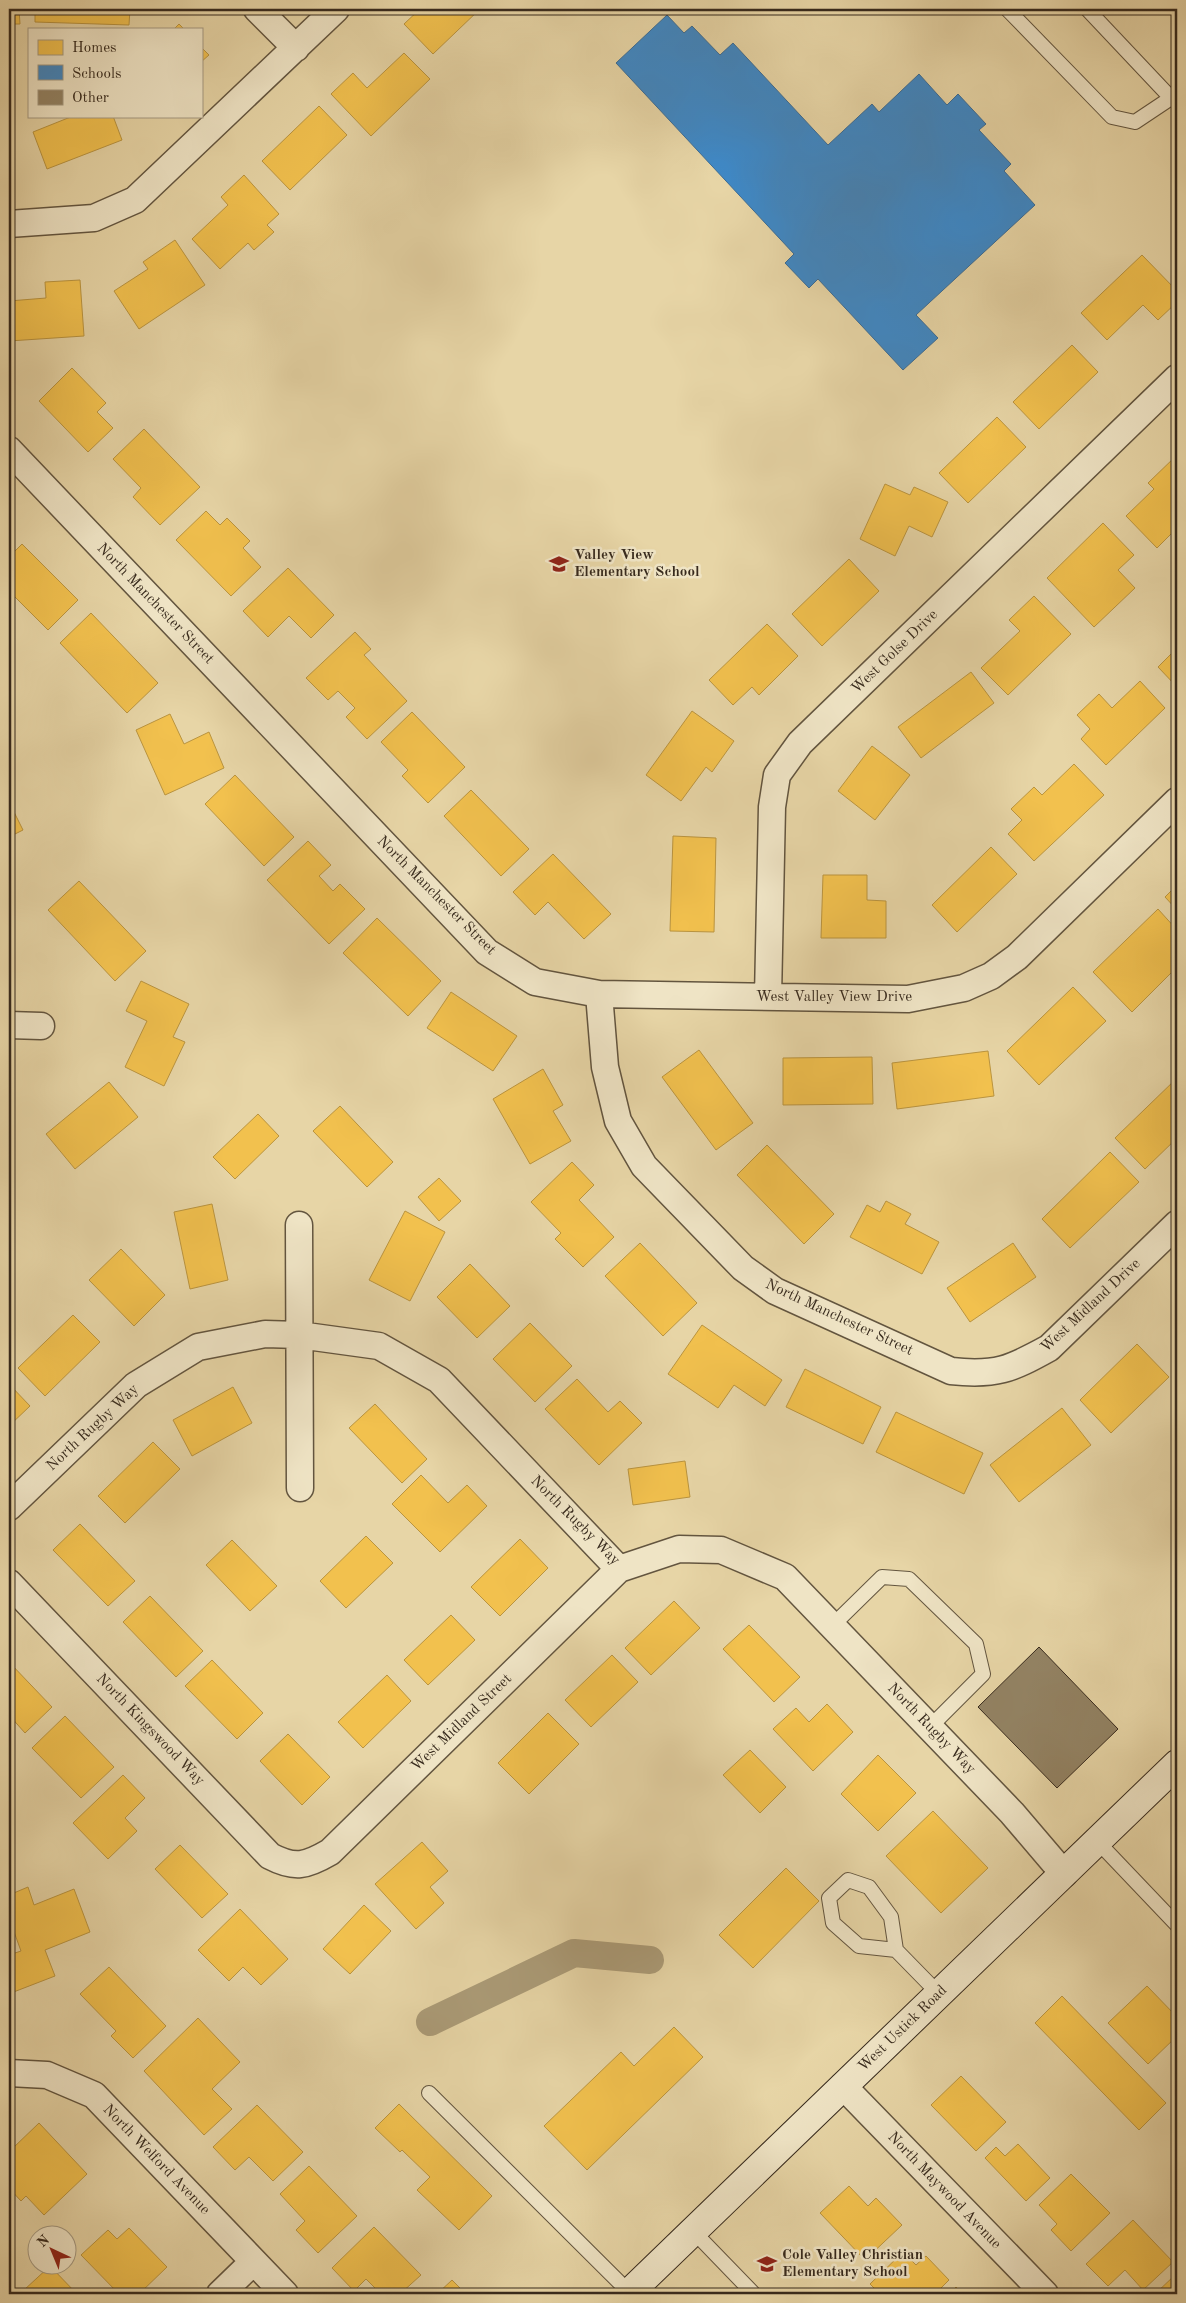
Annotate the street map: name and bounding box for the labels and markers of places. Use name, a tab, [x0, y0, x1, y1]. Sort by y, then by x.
place label: Valley View Elementary School	[574, 548, 700, 580]
school or university icon: Valley View Elementary School	[548, 553, 570, 575]
place label: Cole Valley Christian Elementary School	[782, 2248, 923, 2280]
school or university icon: Cole Valley Christian Elementary School	[756, 2253, 778, 2275]

